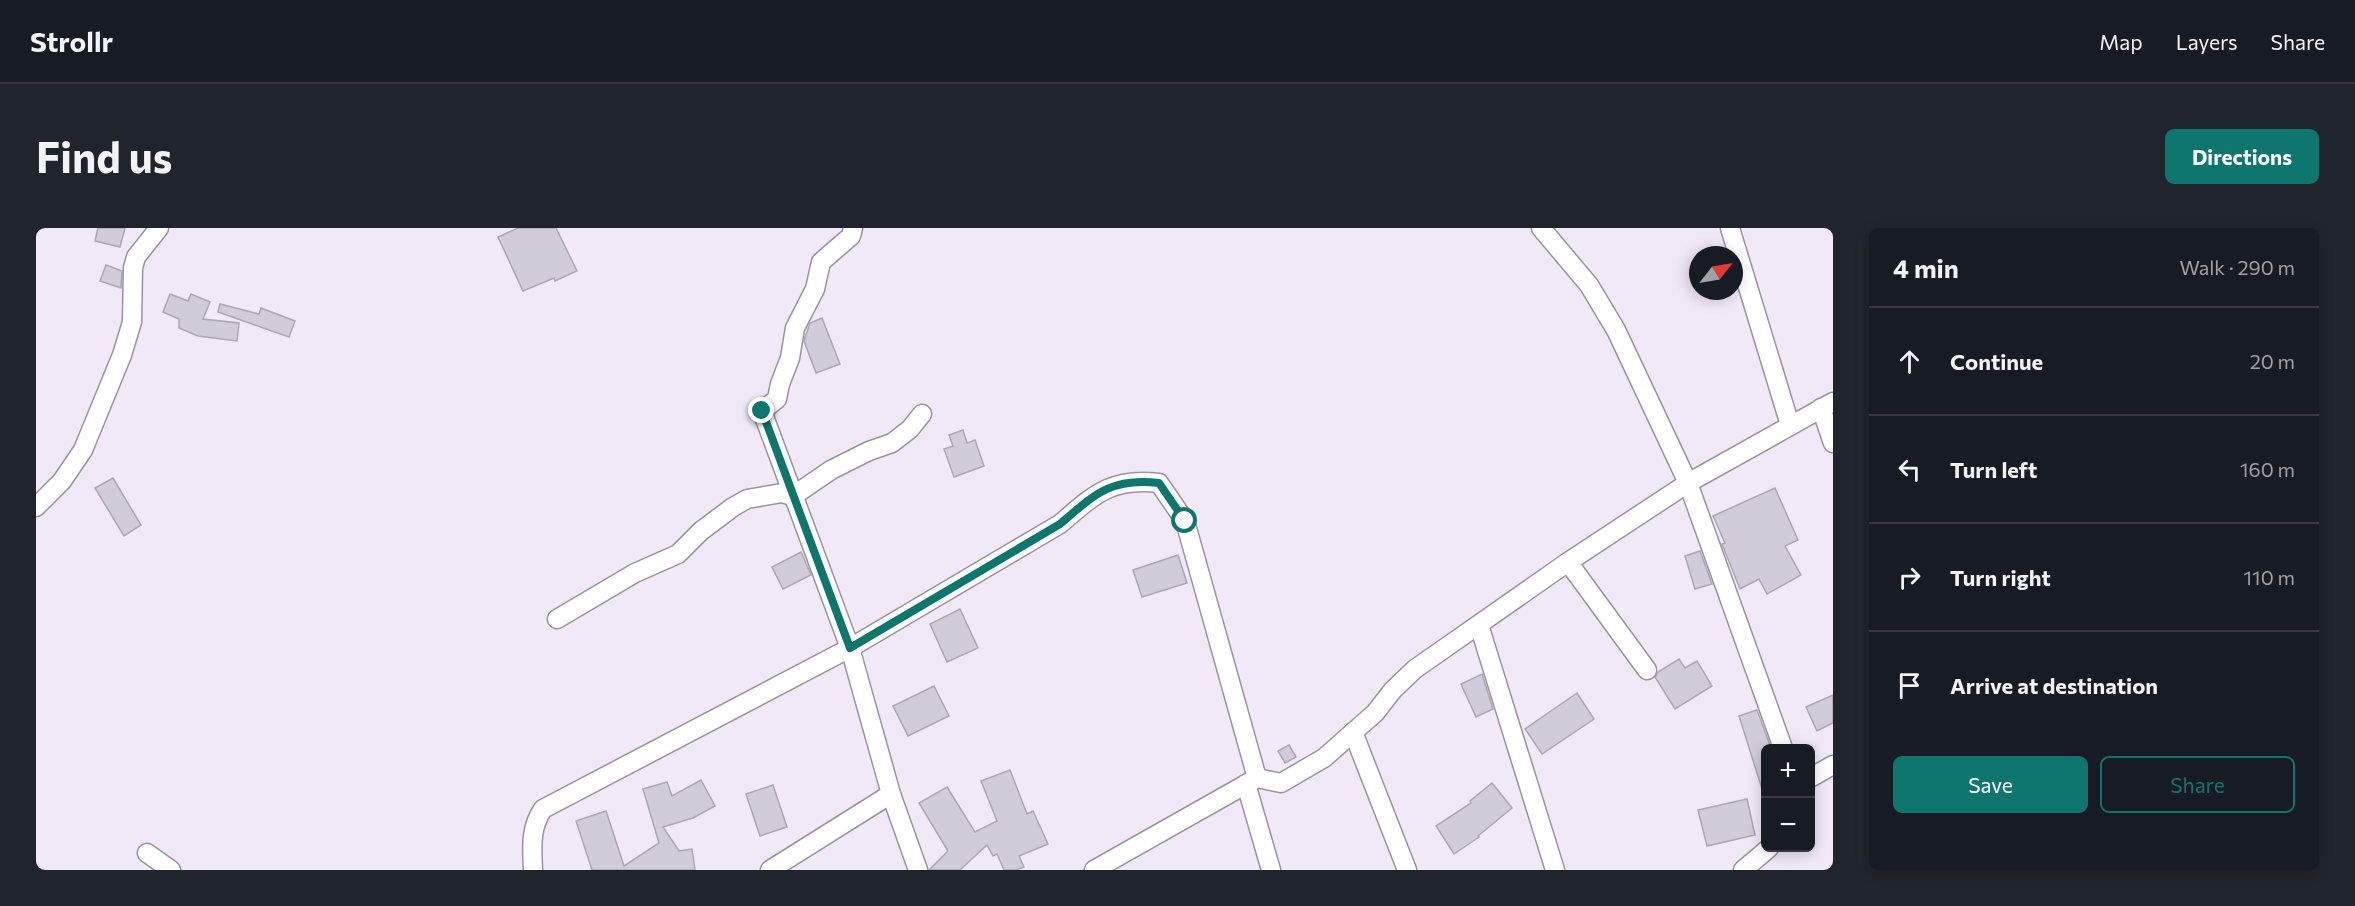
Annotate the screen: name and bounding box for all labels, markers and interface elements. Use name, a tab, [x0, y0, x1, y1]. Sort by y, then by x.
text: Strollr	[30, 24, 113, 58]
text: Map	[2099, 29, 2143, 54]
text: Layers	[2176, 29, 2238, 54]
text: Share	[2271, 29, 2325, 54]
button: Directions	[2165, 129, 2319, 184]
text: Find us	[36, 130, 172, 182]
north arrow	[1689, 246, 1743, 300]
text: 4 min	[1893, 252, 1959, 283]
text: Walk · 290 m	[2179, 255, 2295, 279]
icon: ahead	[1893, 345, 1926, 378]
text: Continue	[1950, 348, 2043, 375]
text: 20 m	[2250, 349, 2295, 373]
route end	[748, 397, 774, 423]
icon: left	[1893, 453, 1926, 486]
text: Turn left	[1950, 456, 2037, 483]
text: 160 m	[2240, 457, 2295, 481]
route start	[1171, 507, 1197, 533]
icon: right	[1893, 561, 1926, 594]
text: Turn right	[1950, 564, 2051, 591]
text: 110 m	[2244, 565, 2295, 589]
icon: arrive	[1893, 669, 1926, 702]
text: Arrive at destination	[1950, 672, 2158, 699]
map controls	[1761, 744, 1815, 852]
button: +	[1761, 744, 1815, 798]
button: Save	[1893, 756, 2088, 813]
button: Share	[2100, 756, 2295, 813]
button: −	[1761, 798, 1815, 852]

